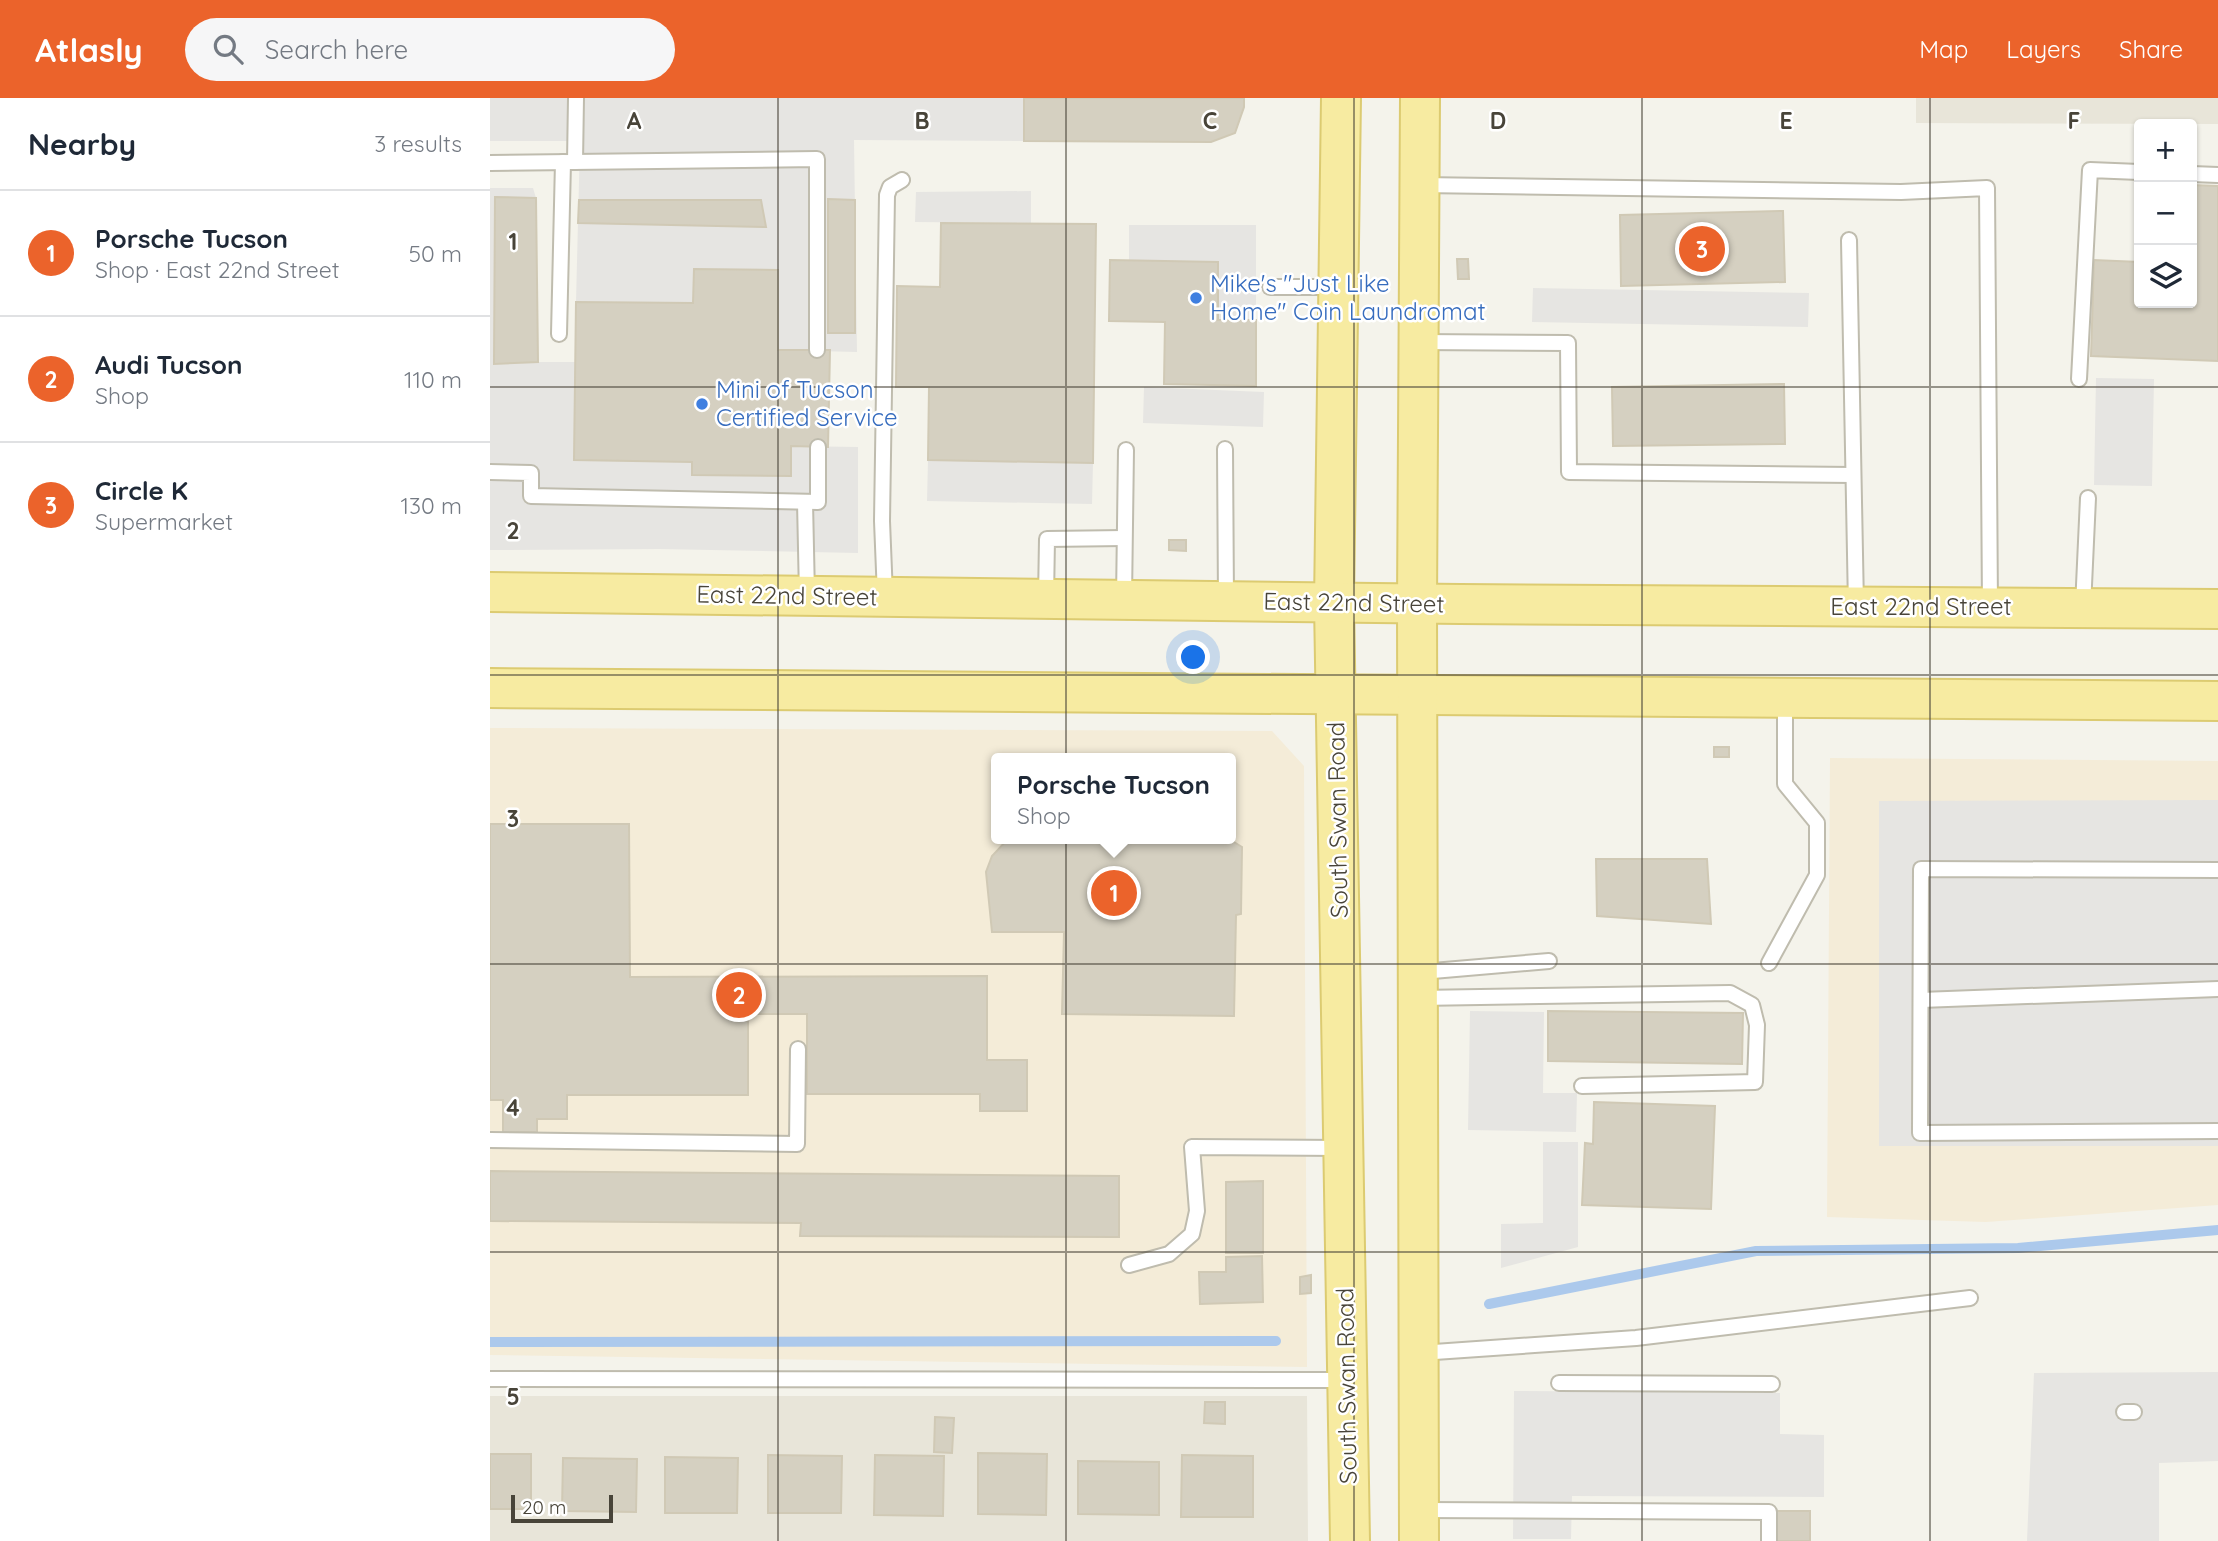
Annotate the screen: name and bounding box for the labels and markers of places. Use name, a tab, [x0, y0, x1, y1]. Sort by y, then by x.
pin: 3	[1679, 223, 1725, 275]
place label: Mike's "Just Like Home" Coin Laundromat	[1210, 268, 1486, 326]
marker: Mike's "Just Like Home" Coin Laundromat	[1188, 290, 1204, 306]
place label: Mini of Tucson Certified Service	[716, 374, 897, 432]
marker: Mini of Tucson Certified Service	[694, 396, 710, 412]
pin: 1	[1091, 867, 1137, 919]
pin: 2	[716, 969, 762, 1021]

